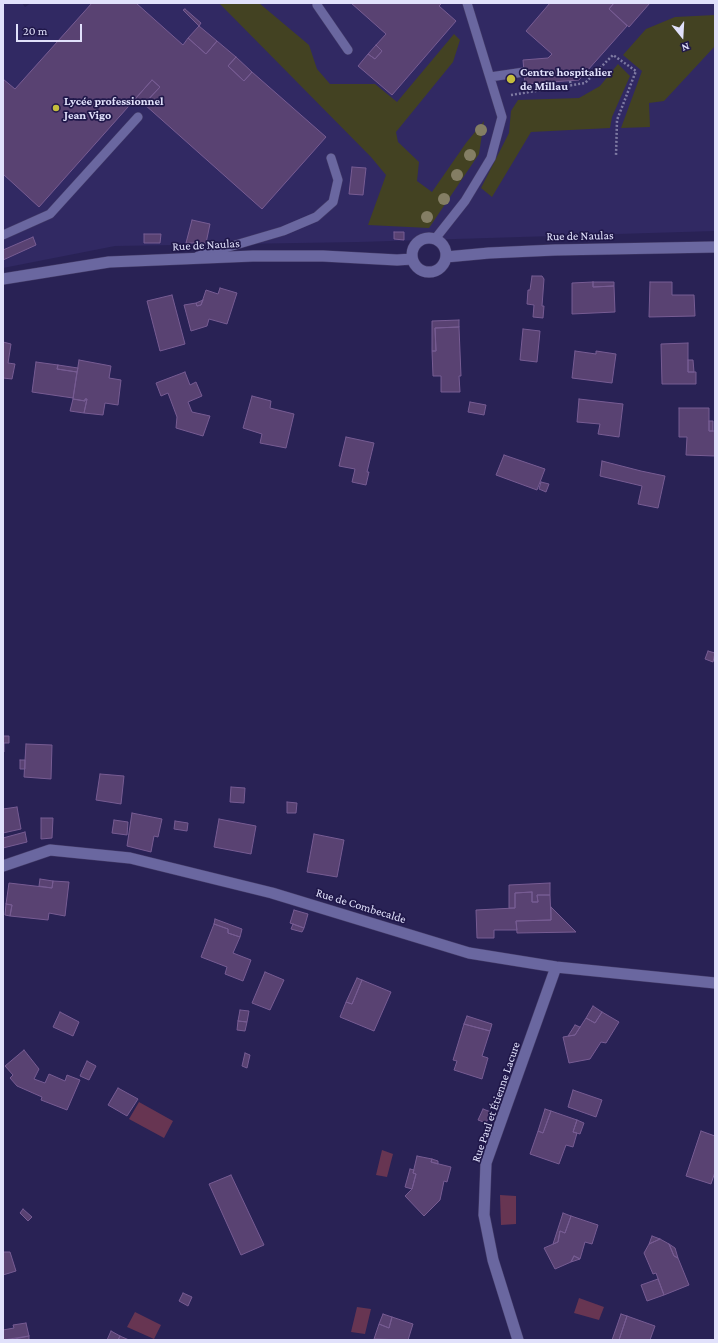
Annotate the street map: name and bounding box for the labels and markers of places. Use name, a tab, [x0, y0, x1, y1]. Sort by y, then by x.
place label: Centre hospitalier de Millau	[520, 65, 612, 93]
marker: Centre hospitalier de Millau	[505, 73, 517, 85]
place label: Lycée professionnel Jean Vigo	[64, 94, 164, 122]
marker: Lycée professionnel Jean Vigo	[51, 103, 61, 113]

